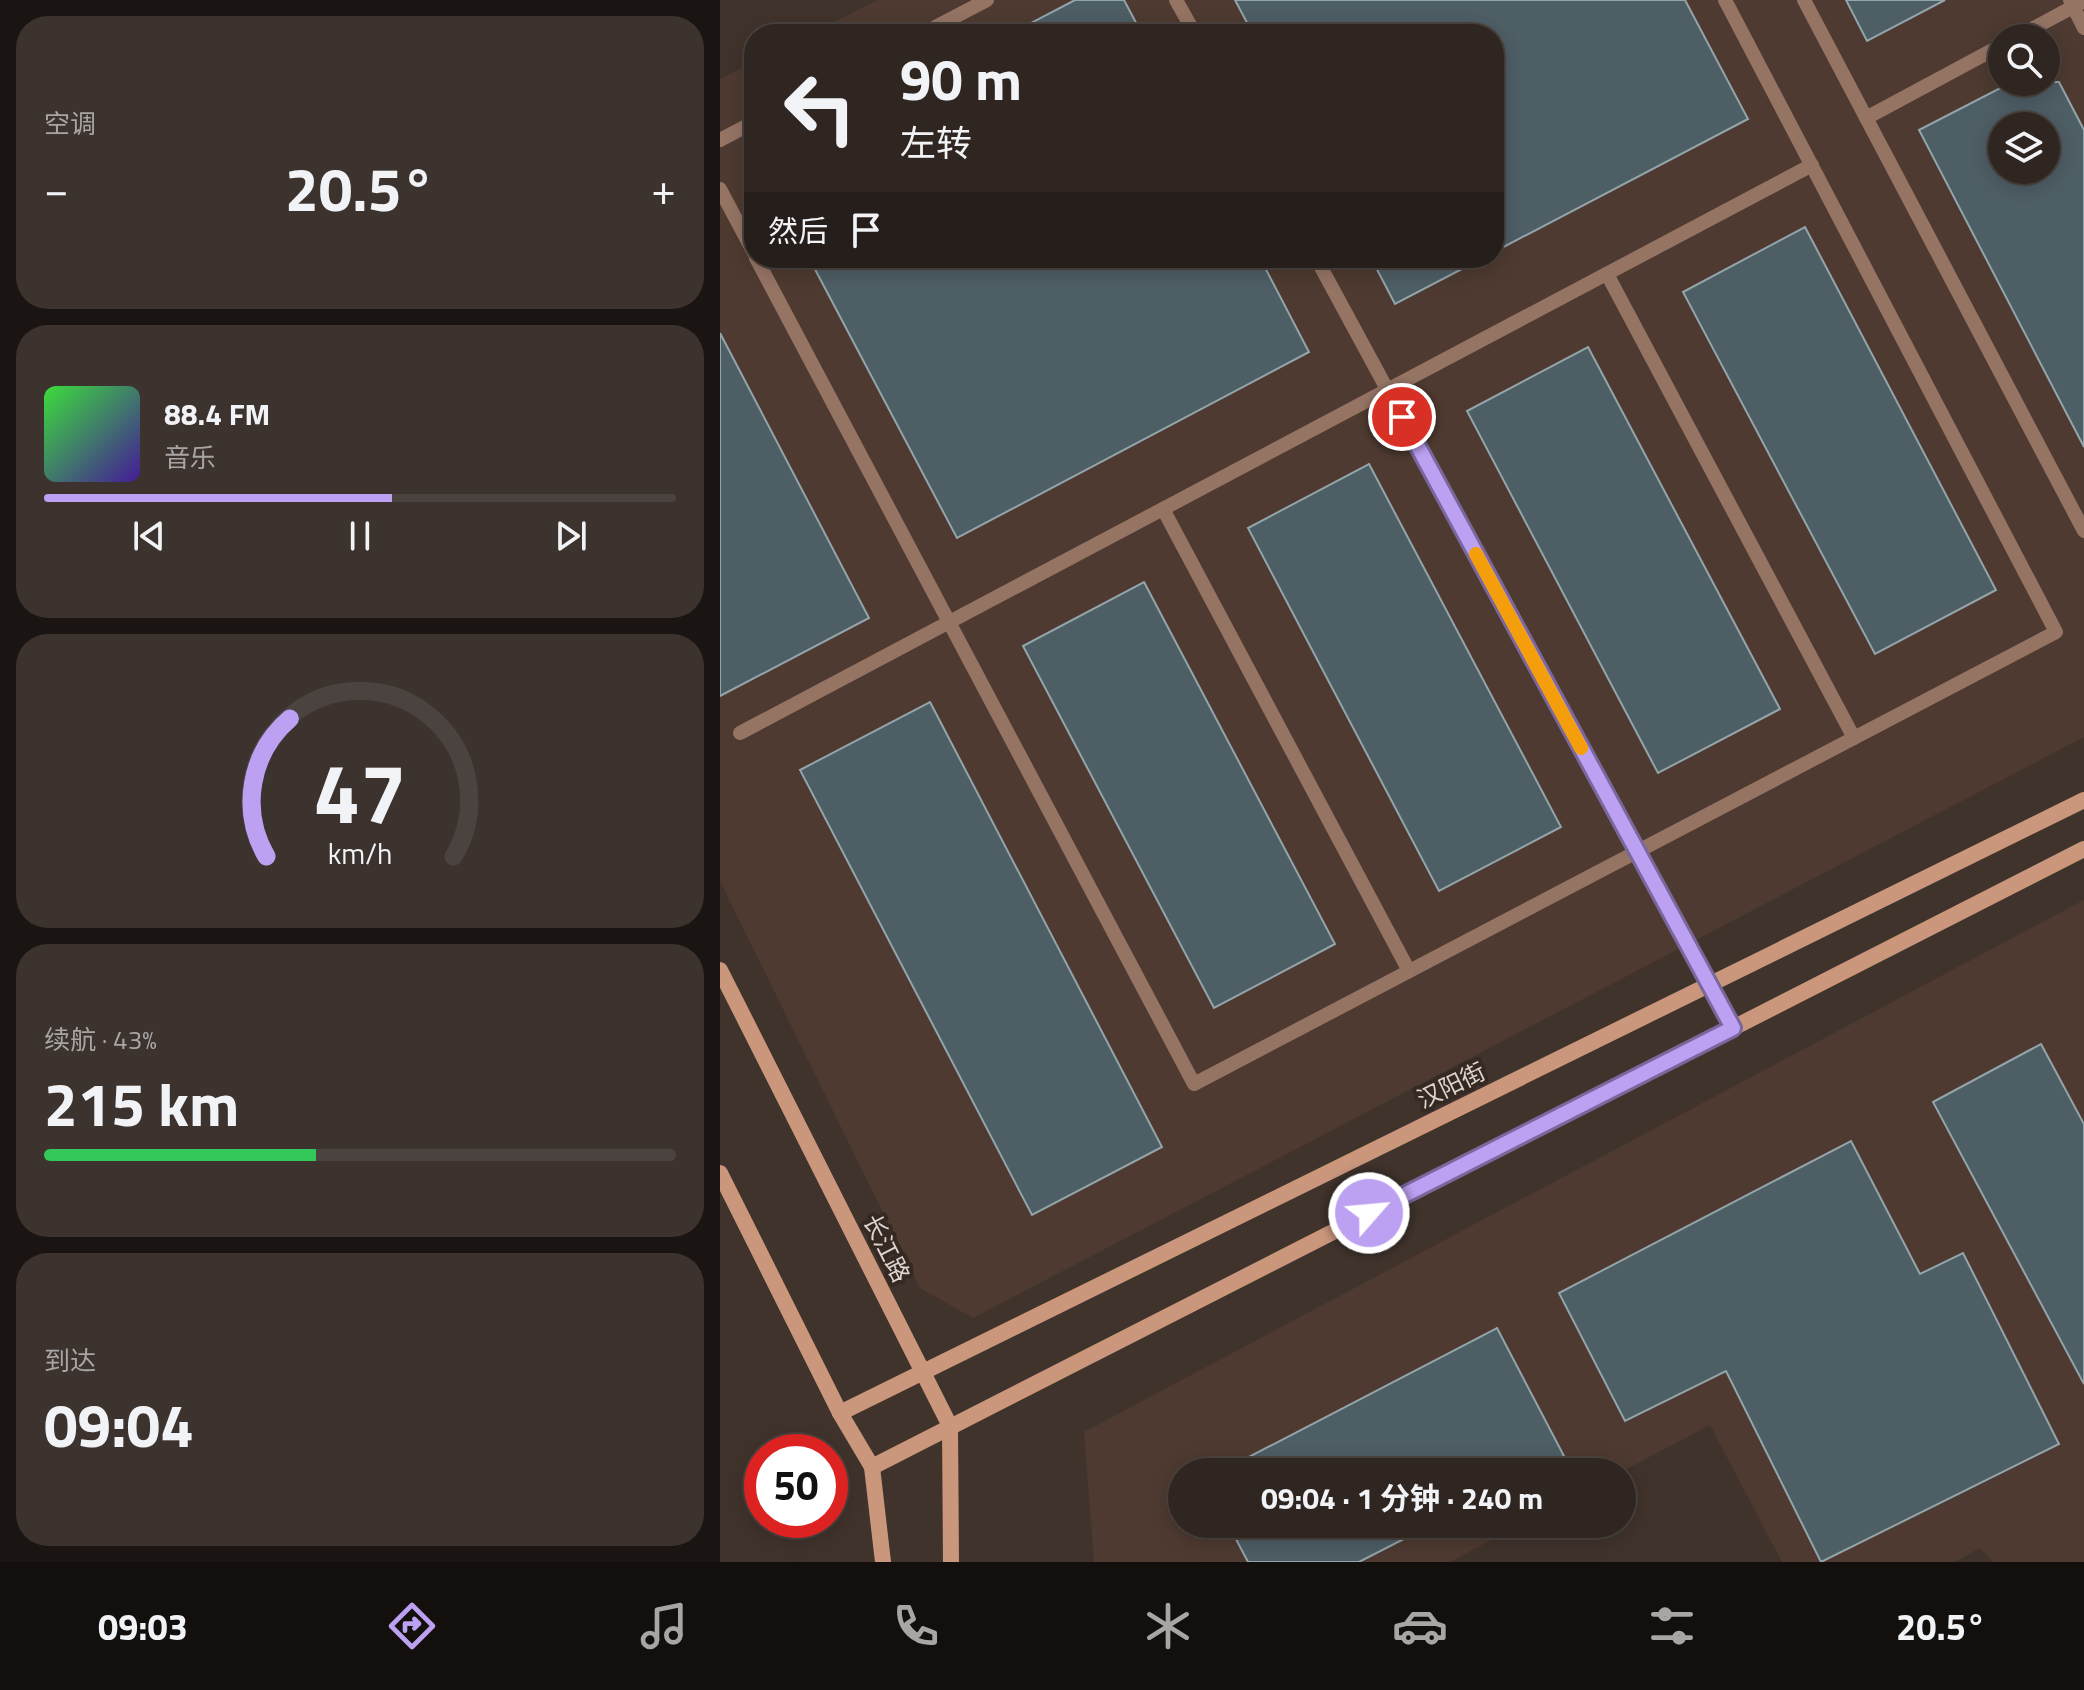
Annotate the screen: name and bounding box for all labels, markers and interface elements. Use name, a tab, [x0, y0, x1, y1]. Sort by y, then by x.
map controls	[1988, 24, 2060, 184]
button: search	[1988, 24, 2060, 96]
text: 90 m	[900, 37, 1022, 122]
icon: left	[768, 56, 872, 160]
text: 空调	[44, 104, 96, 143]
button: layers	[1988, 112, 2060, 184]
text: 左转	[900, 115, 972, 170]
text: 20.5°	[285, 143, 435, 234]
text: −	[44, 155, 69, 222]
text: +	[651, 155, 676, 222]
text: 然后	[768, 208, 828, 254]
icon: arrive	[844, 208, 888, 252]
pin	[1368, 383, 1436, 451]
text: 88.4 FM	[164, 391, 270, 437]
icon: arrive	[1380, 395, 1424, 439]
text: 音乐	[164, 438, 216, 477]
icon: previous	[127, 514, 171, 558]
icon: pause	[338, 514, 382, 558]
icon: next	[549, 514, 593, 558]
text: 47	[313, 729, 407, 855]
text: km/h	[328, 832, 392, 875]
text: 续航 · 43%	[44, 1020, 157, 1059]
street label: 汉阳街	[1411, 1053, 1491, 1117]
text: 215 km	[44, 1058, 239, 1149]
position arrow	[1327, 1171, 1411, 1255]
street label: 长江路	[855, 1208, 919, 1288]
text: 到达	[44, 1341, 96, 1380]
text: 09:04	[44, 1379, 194, 1470]
speed limit sign: 50	[744, 1434, 848, 1538]
text: 09:04 · 1 分钟 · 240 m	[1261, 1475, 1543, 1521]
icon: directions	[384, 1598, 440, 1654]
icon: music	[636, 1598, 692, 1654]
icon: phone	[888, 1598, 944, 1654]
icon: climate	[1140, 1598, 1196, 1654]
icon: car	[1392, 1598, 1448, 1654]
icon: filters	[1644, 1598, 1700, 1654]
text: 09:03	[98, 1599, 188, 1654]
text: 20.5°	[1896, 1599, 1986, 1654]

